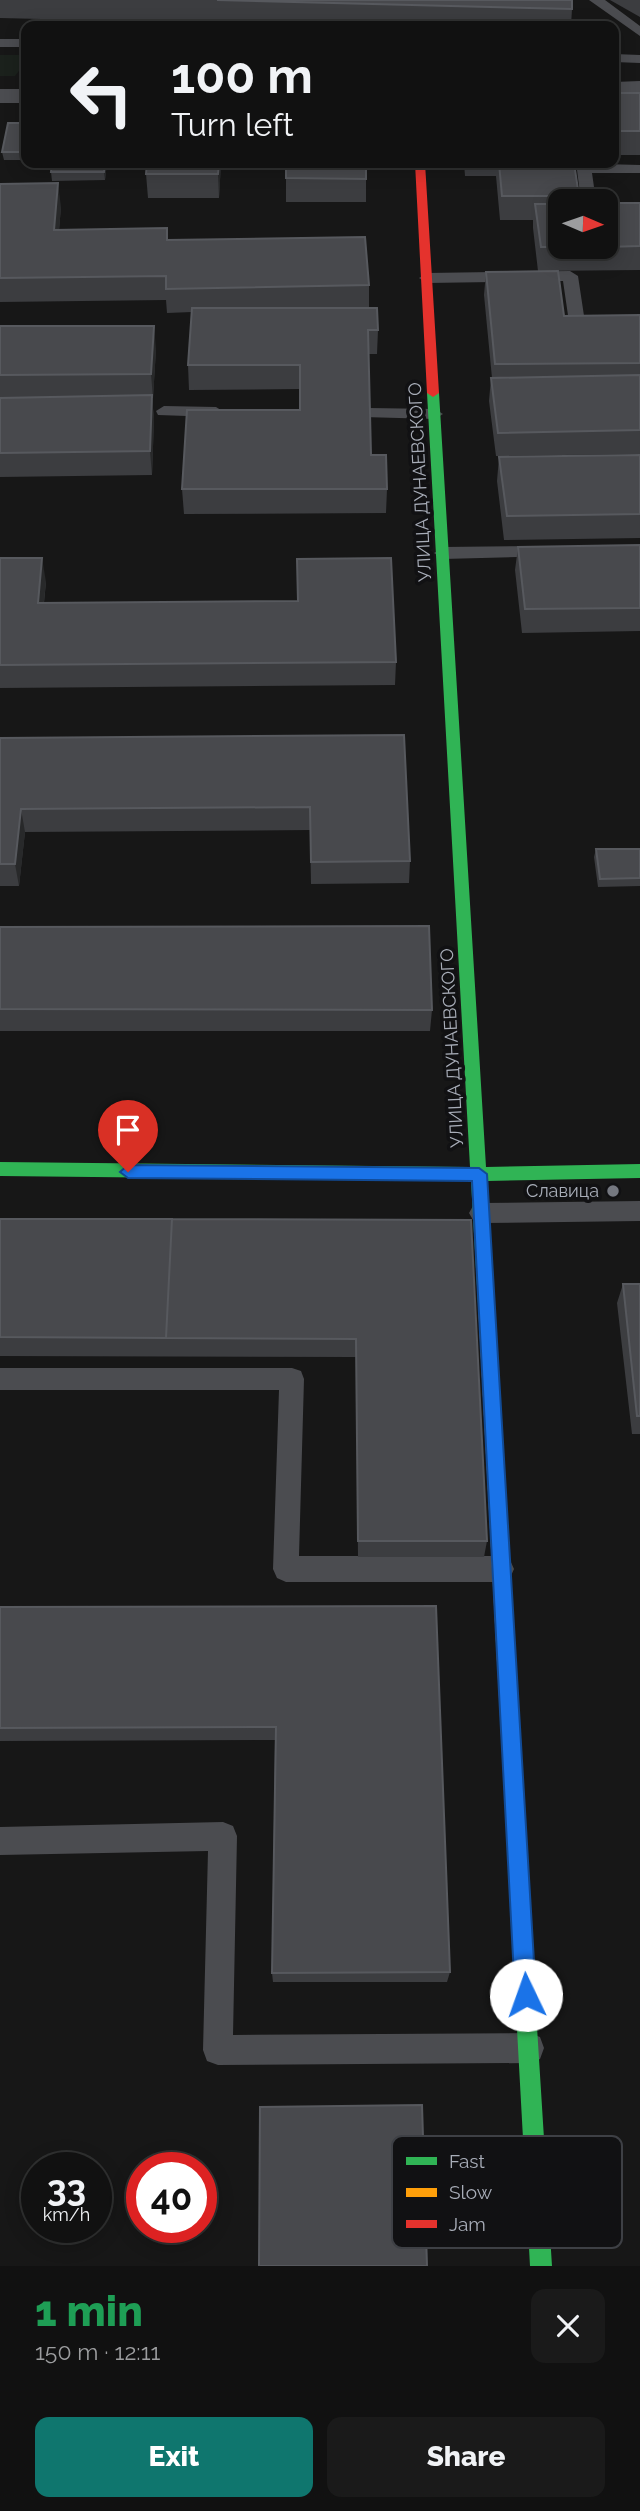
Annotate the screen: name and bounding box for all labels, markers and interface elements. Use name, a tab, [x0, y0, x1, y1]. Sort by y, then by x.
text: 100 m	[171, 47, 313, 104]
icon: left	[56, 49, 147, 140]
text: Turn left	[171, 106, 293, 143]
north arrow	[548, 189, 618, 259]
map controls	[548, 189, 618, 259]
street label: УЛИЦА ДУНАЕВСКОГО	[404, 382, 435, 582]
street label: УЛИЦА ДУНАЕВСКОГО	[436, 948, 467, 1148]
pin	[98, 1100, 158, 1172]
icon: arrive	[109, 1111, 147, 1149]
place label: Славица	[526, 1180, 599, 1201]
marker: Славица	[605, 1183, 621, 1199]
position arrow	[489, 1958, 563, 2032]
legend	[392, 2136, 622, 2248]
text: Fast	[449, 2150, 485, 2172]
speed limit sign: 40	[126, 2152, 217, 2243]
text: 33	[47, 2168, 86, 2209]
text: Slow	[449, 2181, 493, 2203]
text: km/h	[43, 2204, 90, 2225]
text: Jam	[449, 2213, 486, 2235]
text: 1 min	[35, 2287, 143, 2336]
button: close	[531, 2289, 605, 2363]
text: 150 m · 12:11	[35, 2338, 160, 2365]
button: Exit	[35, 2417, 313, 2497]
button: Share	[327, 2417, 605, 2497]

